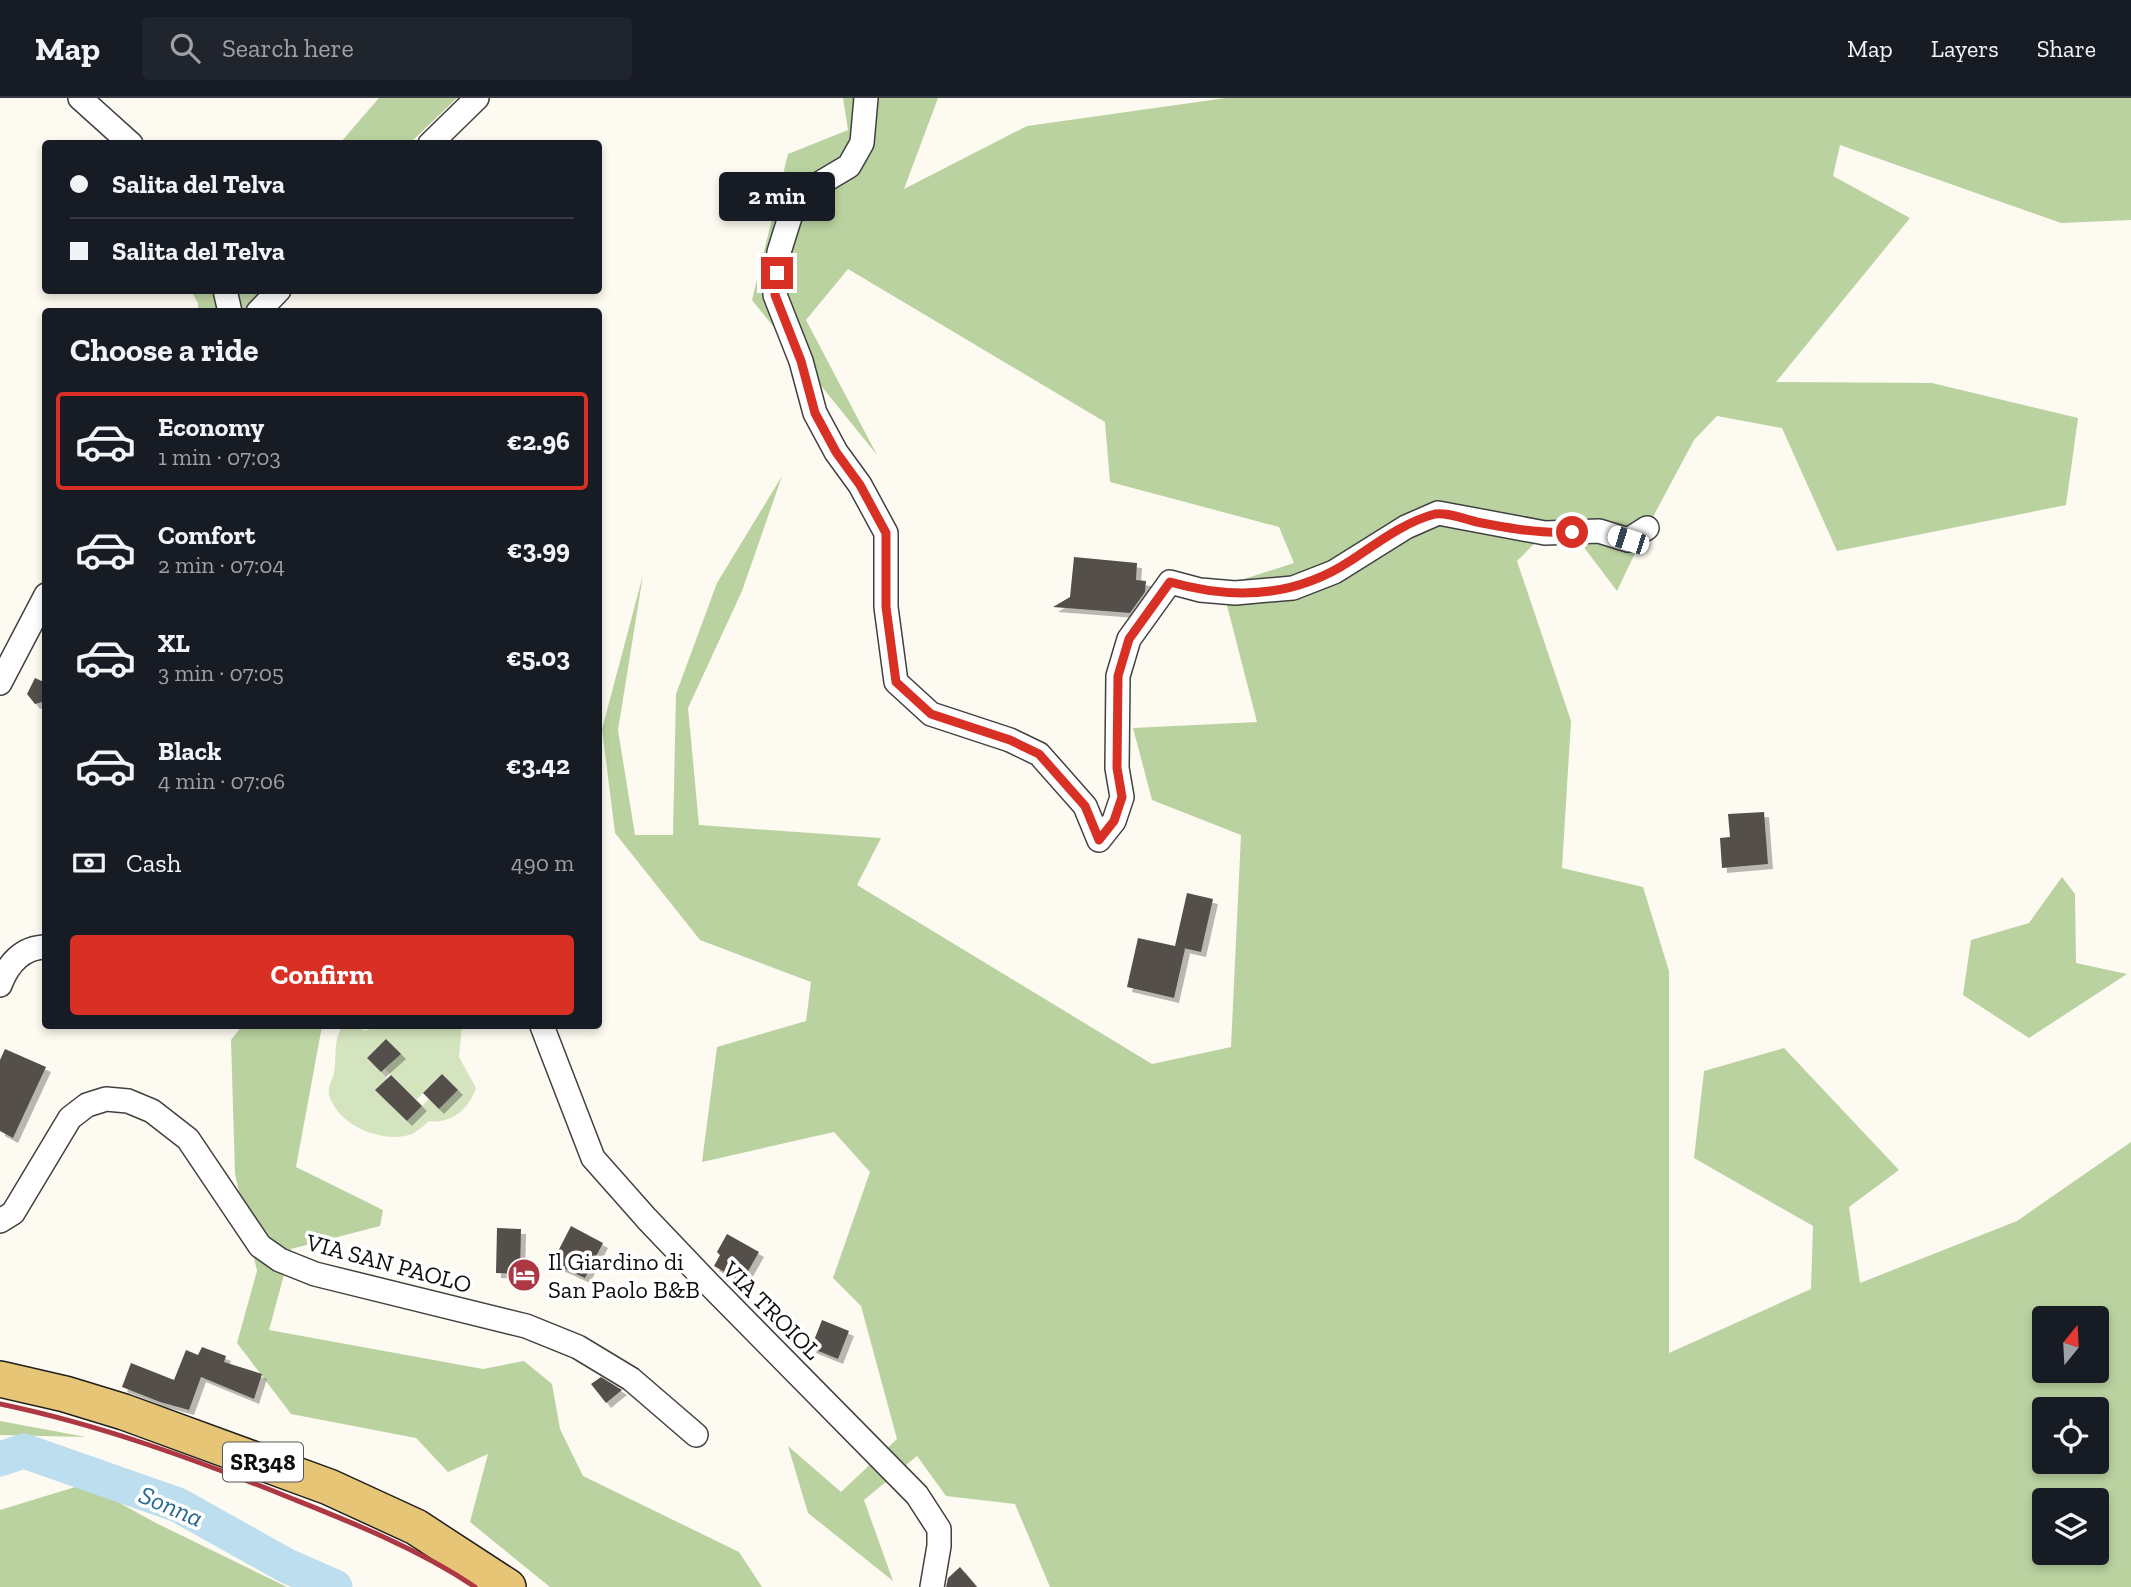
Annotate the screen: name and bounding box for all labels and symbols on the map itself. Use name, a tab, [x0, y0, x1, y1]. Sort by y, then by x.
callout: 2 min	[719, 172, 835, 220]
route end	[761, 257, 793, 289]
route start	[1556, 516, 1588, 548]
car	[1605, 524, 1652, 556]
street label: VIA SAN PAOLO	[302, 1227, 475, 1299]
place label: Il Giardino di San Paolo B&B	[548, 1247, 700, 1304]
street label: VIA TROIOL	[716, 1254, 827, 1365]
hotel icon: Il Giardino di San Paolo B&B	[505, 1256, 543, 1294]
north arrow	[2032, 1306, 2109, 1382]
road number: SR348	[223, 1442, 303, 1482]
water label: Sonna	[134, 1478, 208, 1534]

